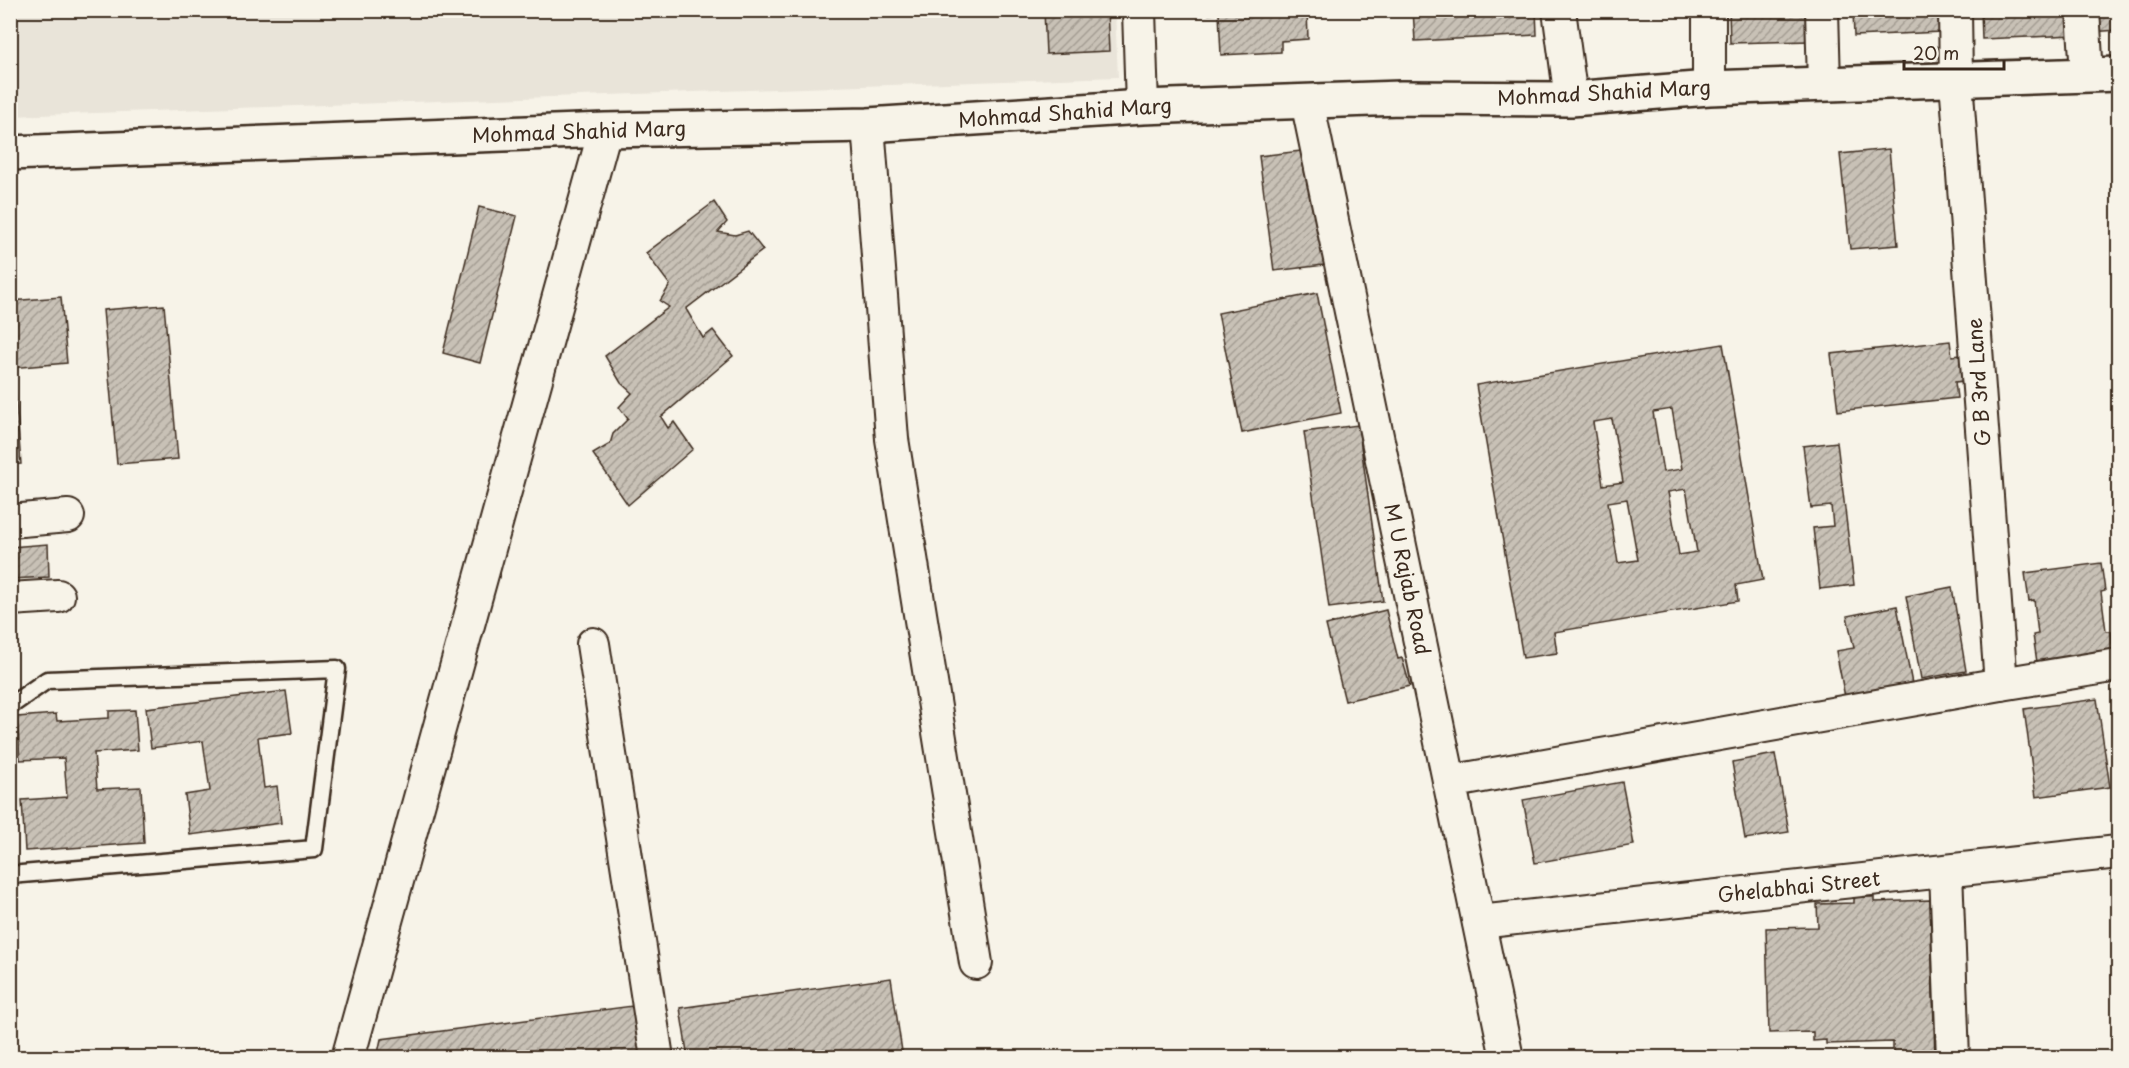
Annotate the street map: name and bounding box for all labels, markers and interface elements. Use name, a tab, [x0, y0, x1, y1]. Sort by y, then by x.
scale bar	[1904, 33, 2004, 71]
text: 20 m	[1913, 39, 1959, 66]
street label: Mohmad Shahid Marg	[1496, 71, 1712, 113]
street label: Mohmad Shahid Marg	[957, 90, 1173, 134]
street label: Mohmad Shahid Marg	[471, 112, 687, 150]
street label: G B 3rd Lane	[1959, 317, 1997, 447]
street label: M U Rajab Road	[1377, 500, 1439, 657]
street label: Ghelabhai Street	[1716, 863, 1882, 909]

